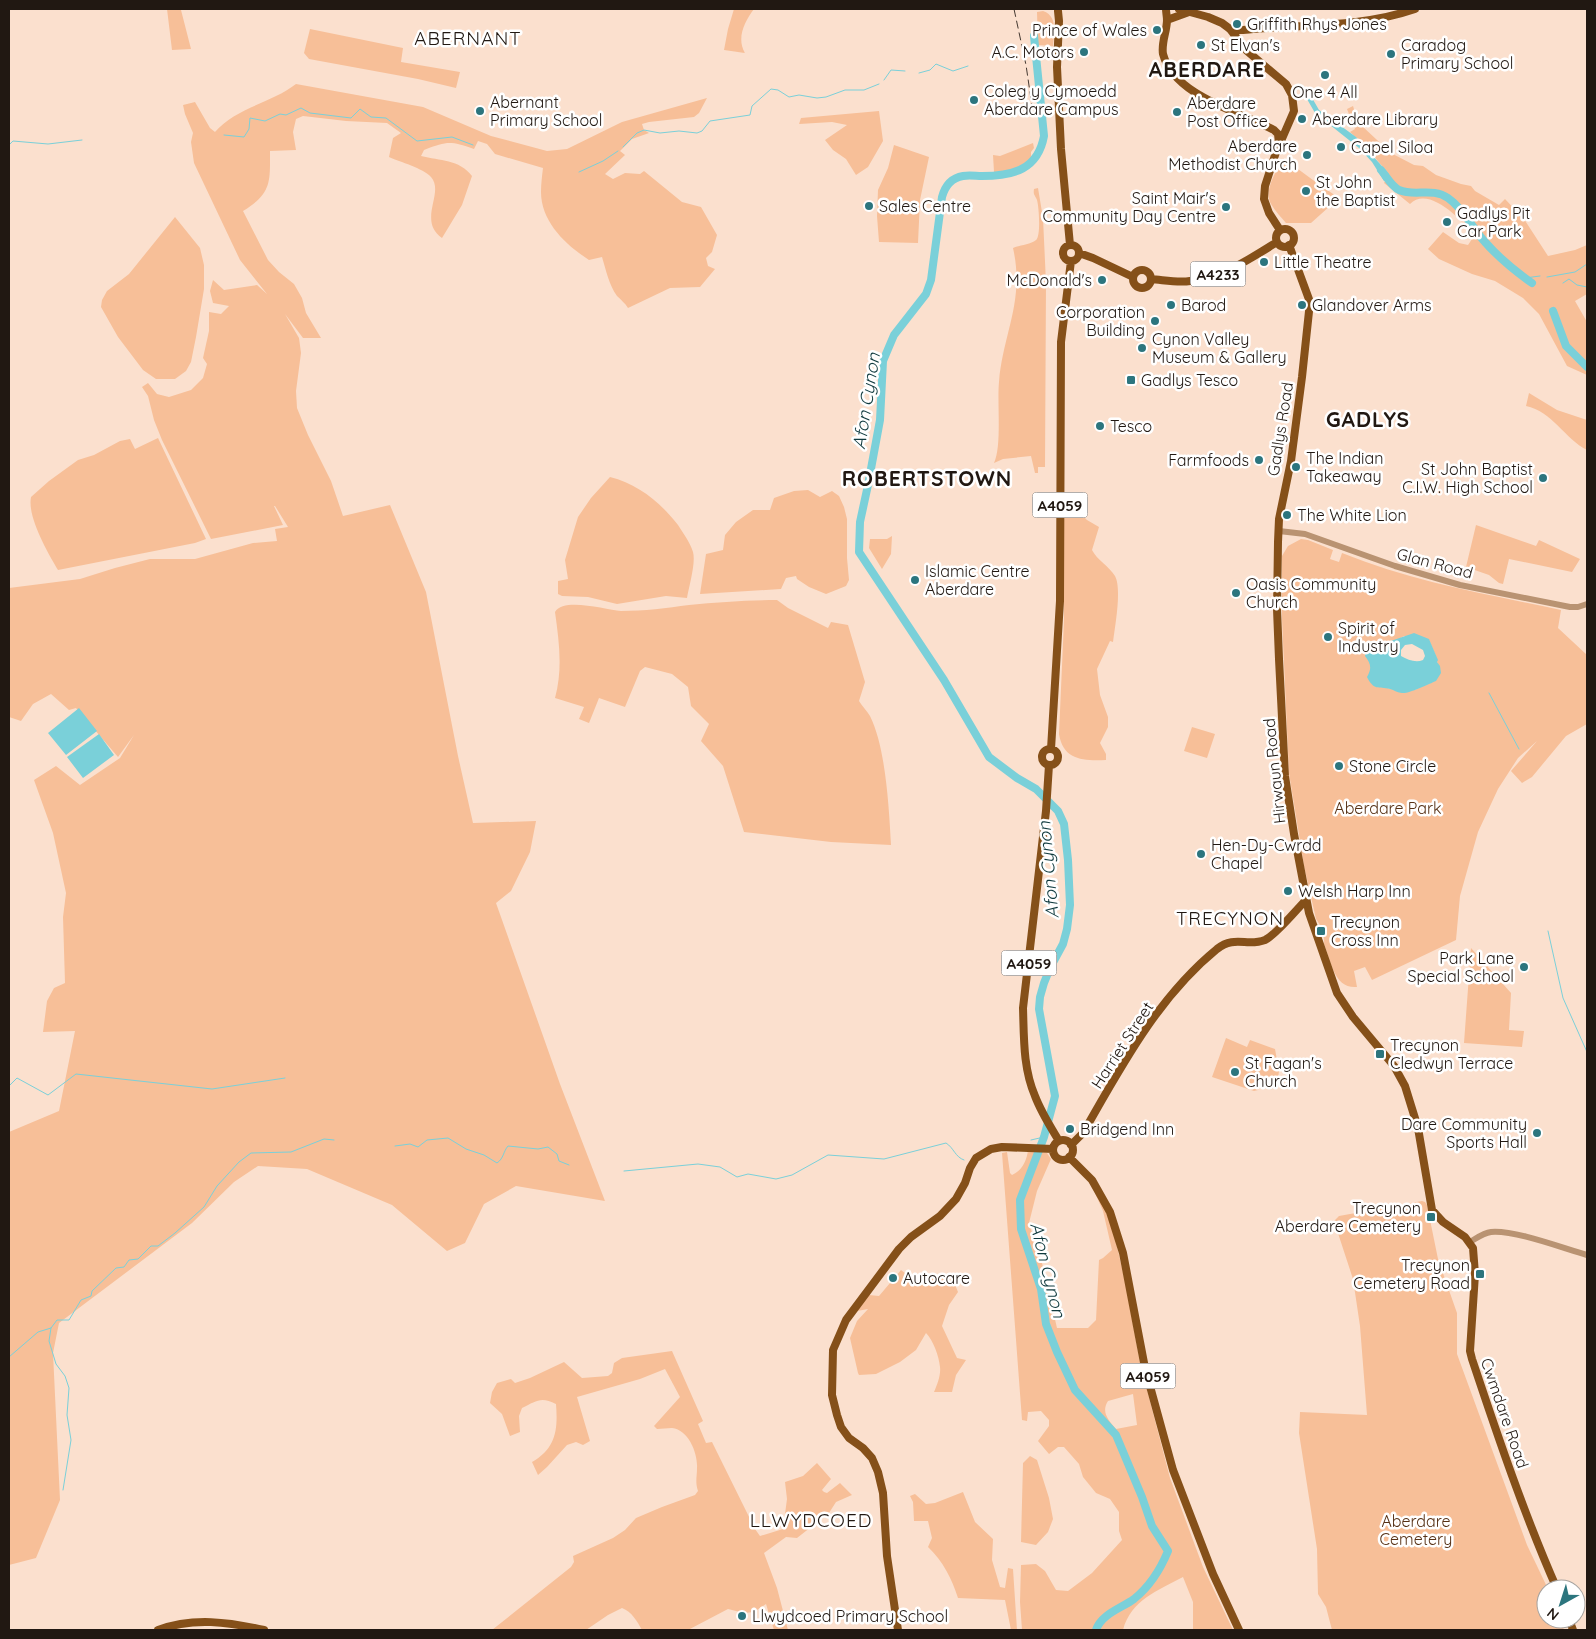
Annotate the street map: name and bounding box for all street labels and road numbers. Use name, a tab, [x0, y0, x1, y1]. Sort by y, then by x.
road number: A4233	[1190, 262, 1246, 286]
street label: Gadlys Road	[1263, 381, 1297, 477]
road number: A4059	[1032, 492, 1088, 518]
street label: Glan Road	[1395, 543, 1475, 583]
street label: Hirwaun Road	[1259, 717, 1289, 825]
road number: A4059	[1002, 950, 1056, 976]
street label: Harriet Street	[1087, 998, 1157, 1092]
street label: Cwmdare Road	[1477, 1355, 1533, 1471]
road number: A4059	[1120, 1364, 1176, 1388]

